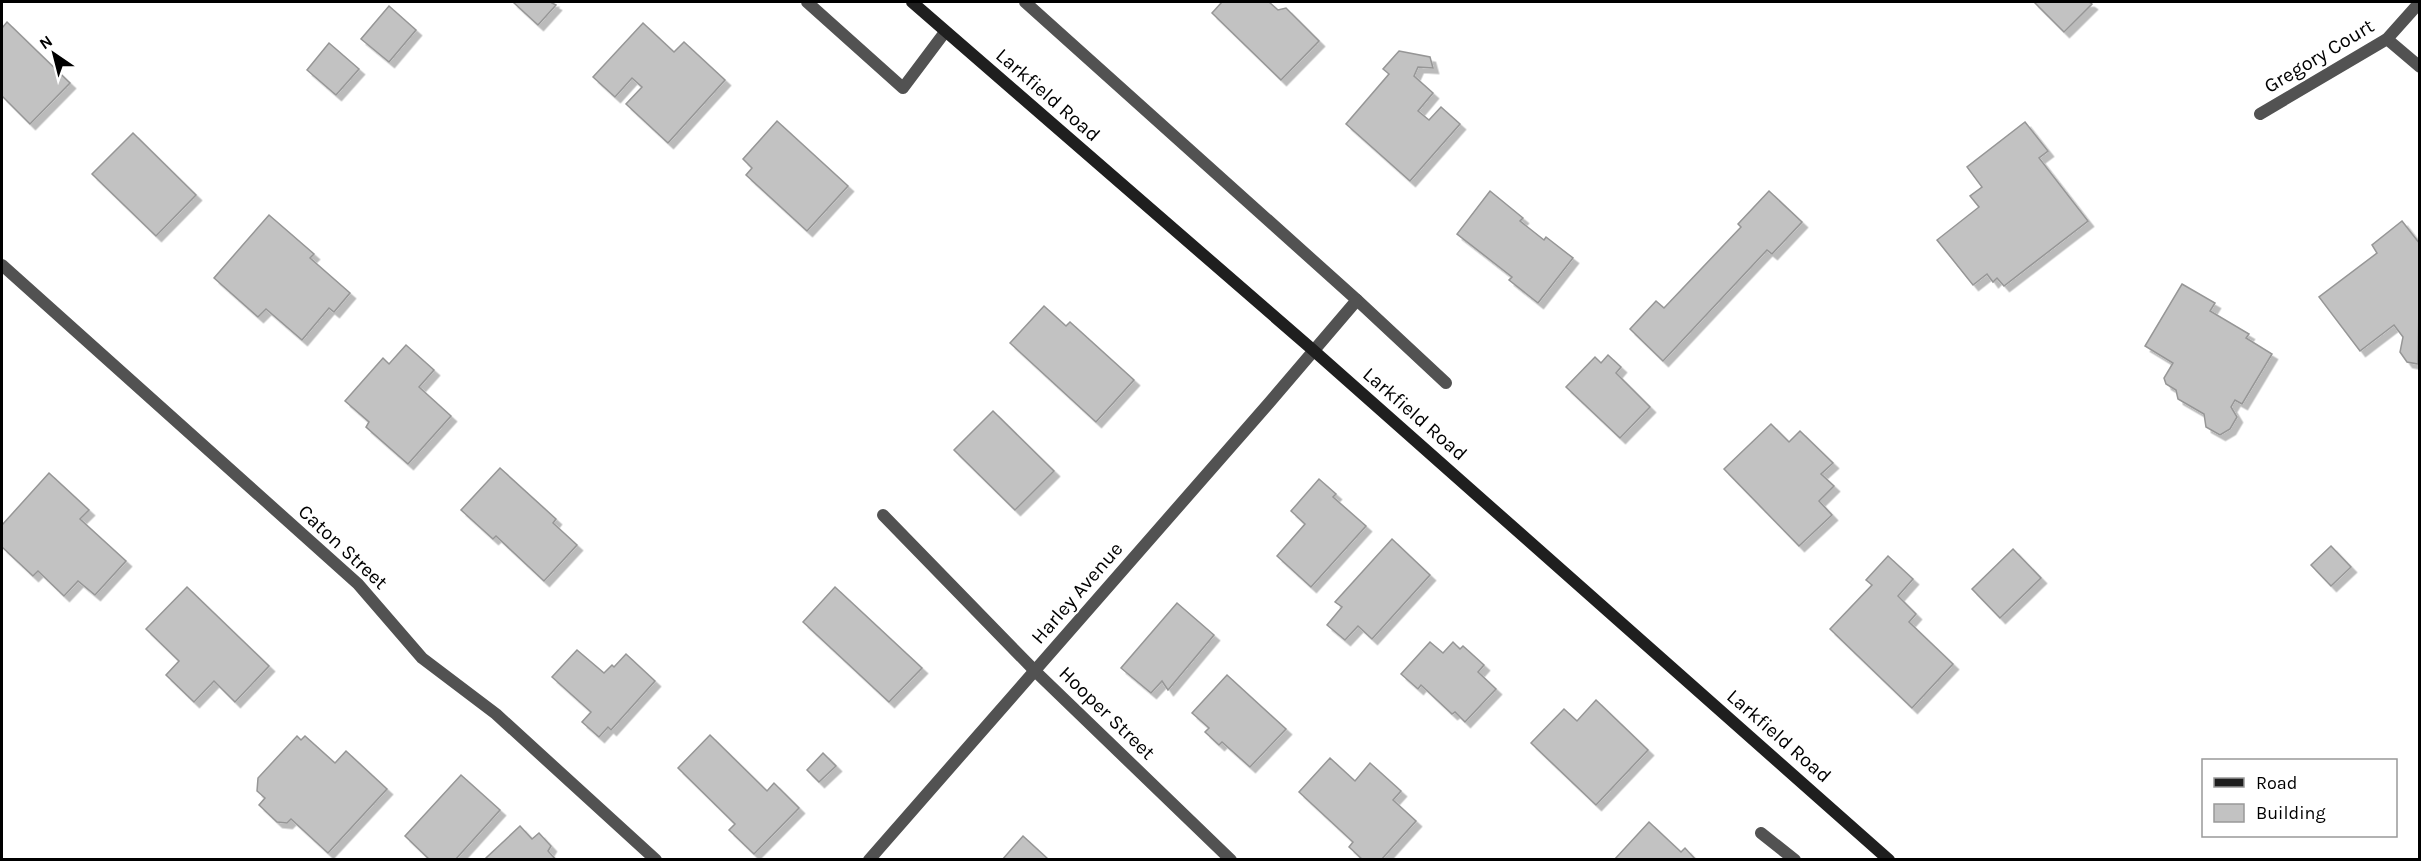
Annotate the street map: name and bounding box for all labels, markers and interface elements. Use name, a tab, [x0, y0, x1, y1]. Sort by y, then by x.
street label: Gregory Court	[2260, 14, 2378, 98]
north arrow	[24, 24, 84, 84]
text: N	[36, 31, 56, 53]
street label: Larkfield Road	[991, 44, 1105, 146]
street label: Larkfield Road	[1358, 363, 1472, 465]
street label: Caton Street	[294, 500, 393, 594]
street label: Harley Avenue	[1027, 537, 1127, 649]
street label: Hooper Street	[1054, 662, 1160, 765]
street label: Larkfield Road	[1722, 685, 1836, 787]
legend	[2202, 759, 2397, 837]
text: Road	[2256, 772, 2297, 794]
text: Building	[2256, 802, 2326, 824]

